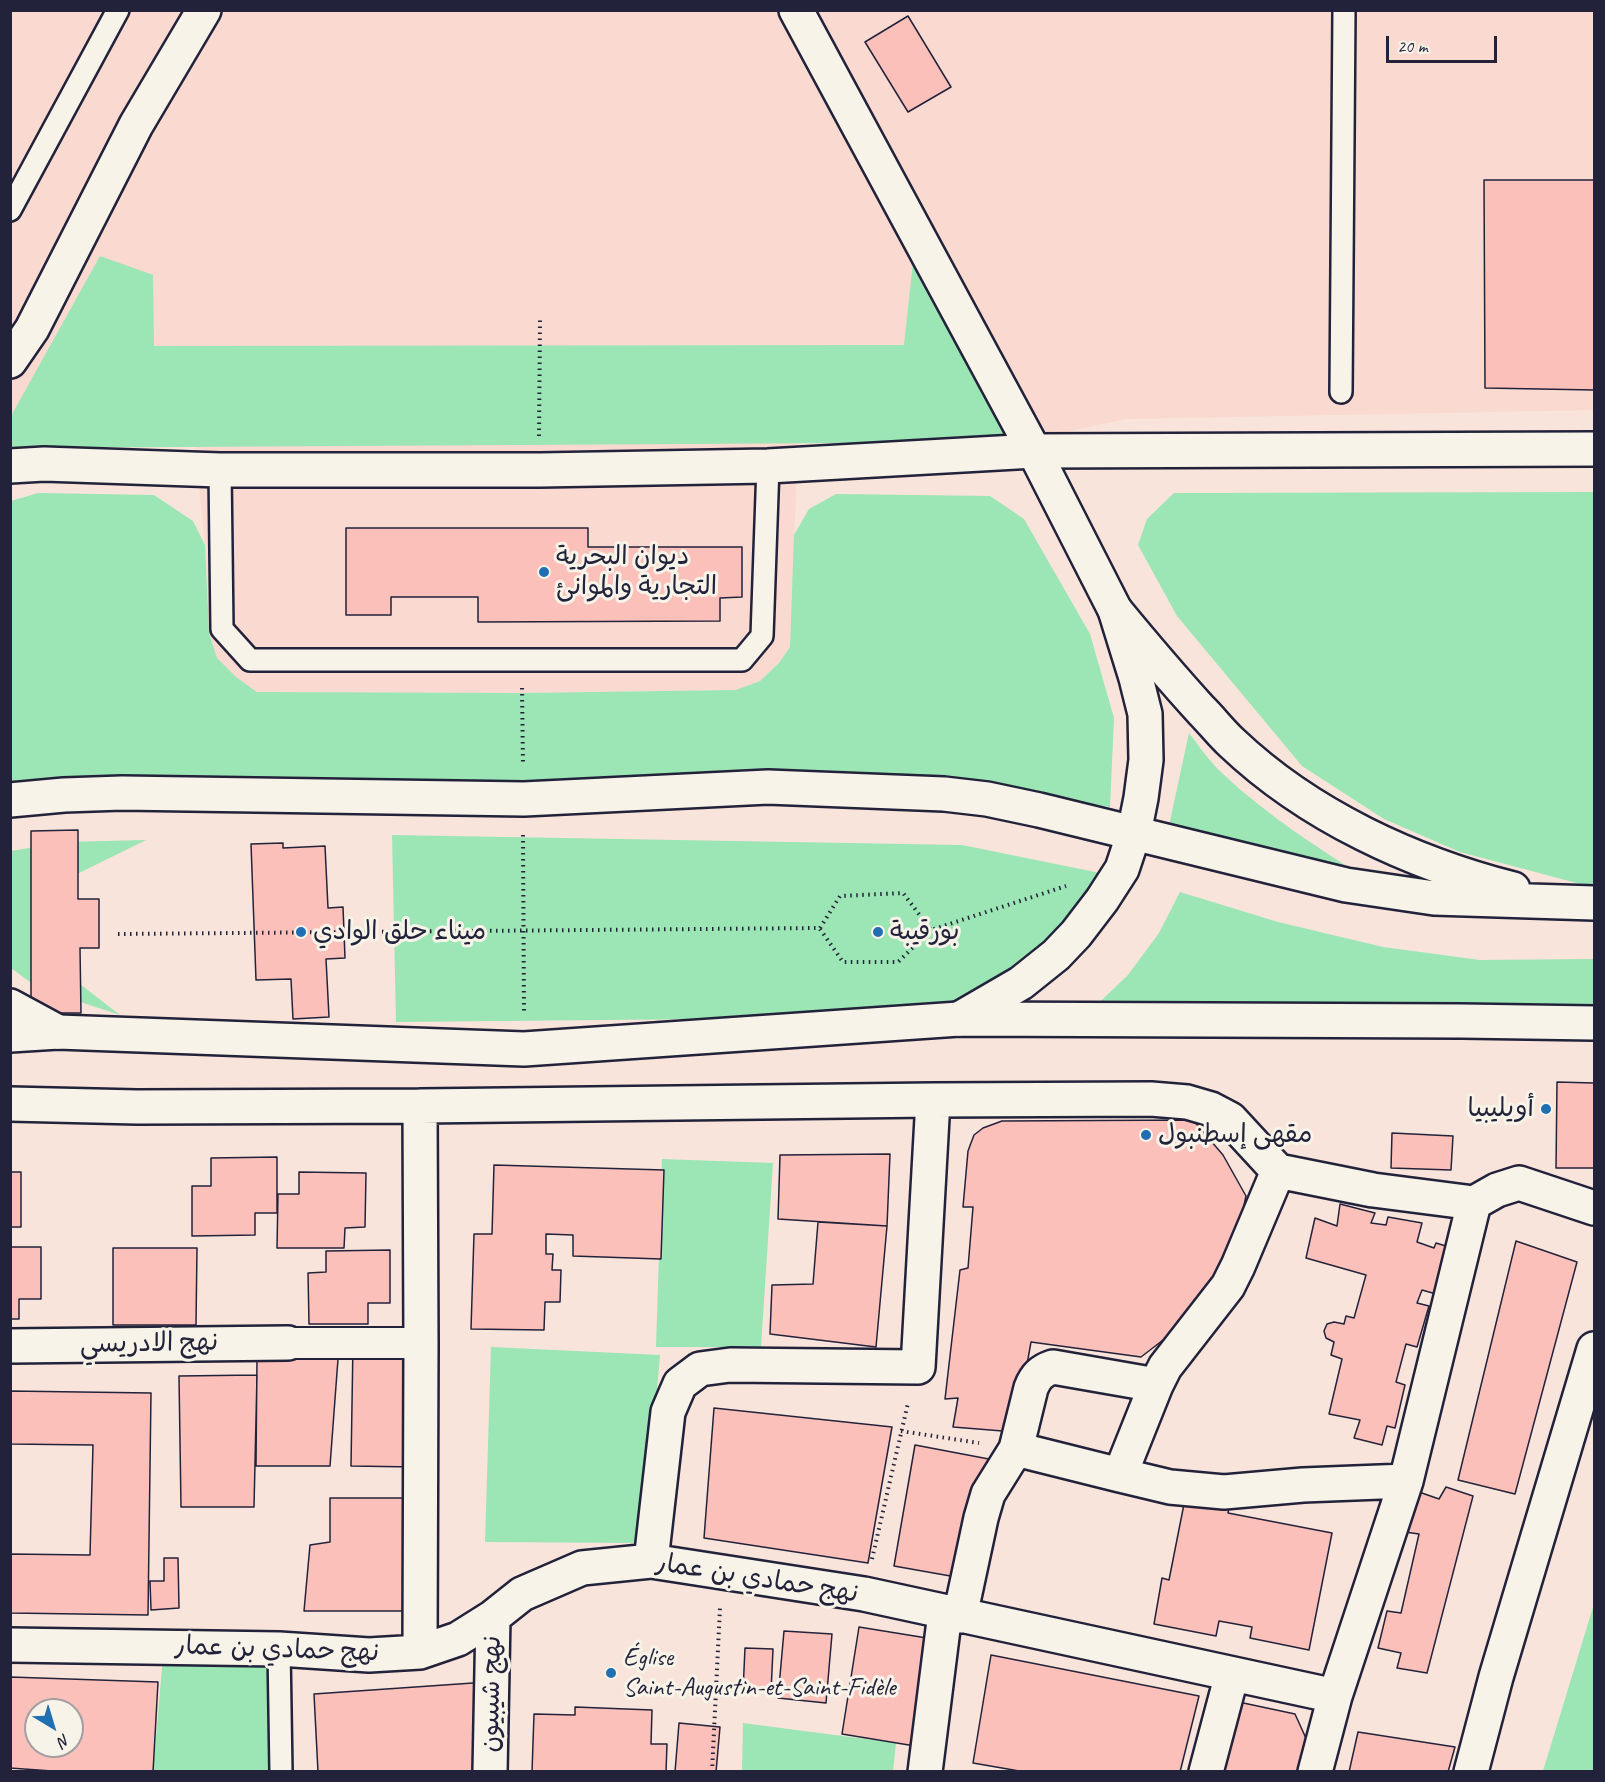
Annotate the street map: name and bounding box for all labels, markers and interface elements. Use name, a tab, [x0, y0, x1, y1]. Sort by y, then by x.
scale bar	[1389, 24, 1500, 62]
text: 20 m	[1397, 35, 1428, 57]
place label: ديوان البحرية التجارية والموانئ	[556, 541, 717, 602]
marker: ديوان البحرية التجارية والموانئ	[537, 565, 551, 579]
place label: ميناء حلق الوادي	[313, 916, 486, 948]
place label: بورقيبة	[890, 916, 960, 948]
marker: ميناء حلق الوادي	[294, 925, 308, 939]
marker: بورقيبة	[871, 925, 885, 939]
place label: أويليبيا	[1468, 1093, 1534, 1125]
marker: أويليبيا	[1539, 1102, 1553, 1116]
place label: مقهى إسطنبول	[1158, 1119, 1312, 1151]
marker: مقهى إسطنبول	[1139, 1128, 1153, 1142]
street label: نهج الادريسي	[80, 1327, 218, 1361]
street label: نهج حمادي بن عمار	[654, 1548, 860, 1610]
street label: نهج حمادي بن عمار	[174, 1631, 380, 1669]
street label: نهج شيبيون	[475, 1635, 509, 1753]
place label: Église Saint-Augustin-et-Saint-Fidèle	[623, 1642, 896, 1703]
marker: Église Saint-Augustin-et-Saint-Fidèle	[604, 1666, 618, 1680]
north arrow	[24, 1698, 84, 1758]
text: N	[54, 1730, 74, 1752]

